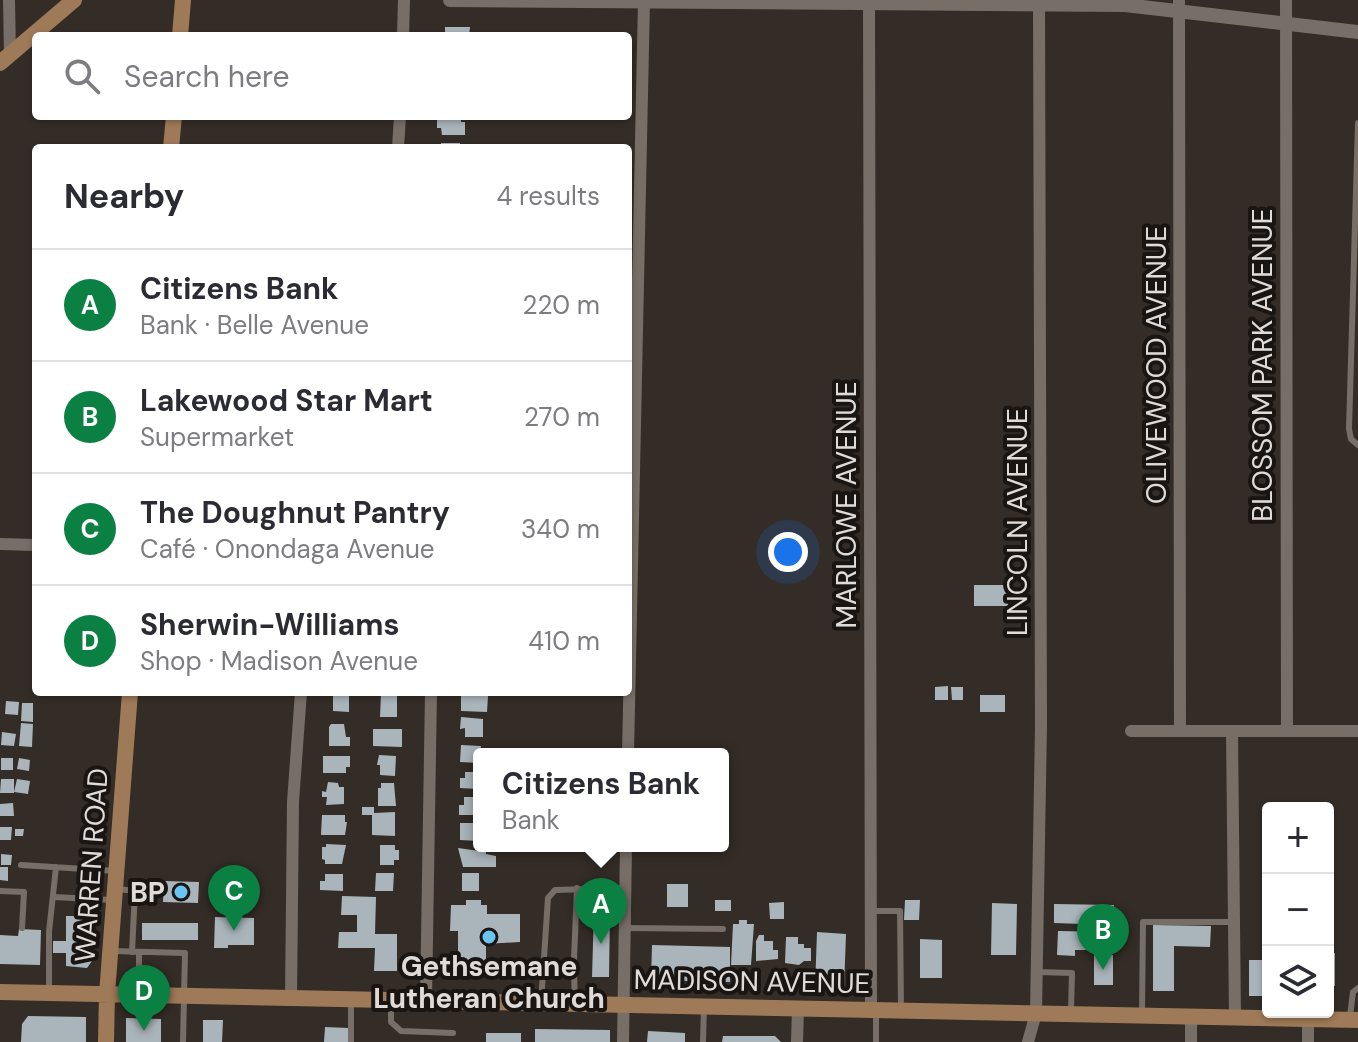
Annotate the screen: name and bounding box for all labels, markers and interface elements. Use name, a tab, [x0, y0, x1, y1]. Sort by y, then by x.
search box	[32, 32, 632, 120]
icon: search	[60, 54, 104, 98]
text: Search here	[124, 57, 290, 96]
text: Nearby	[64, 174, 184, 219]
text: 4 results	[496, 179, 600, 213]
street label: BLOSSOM PARK AVENUE	[1244, 208, 1281, 522]
street label: OLIVEWOOD AVENUE	[1138, 226, 1175, 504]
text: Citizens Bank	[140, 269, 338, 308]
text: A	[81, 288, 99, 322]
text: 220 m	[522, 288, 600, 322]
text: Bank · Belle Avenue	[140, 308, 369, 342]
text: Lakewood Star Mart	[140, 381, 433, 420]
street label: MARLOWE AVENUE	[828, 382, 865, 629]
text: B	[82, 400, 98, 434]
text: 270 m	[524, 400, 600, 434]
street label: LINCOLN AVENUE	[999, 408, 1036, 636]
text: Supermarket	[140, 420, 294, 454]
text: The Doughnut Pantry	[140, 493, 450, 532]
text: C	[80, 512, 100, 546]
text: 340 m	[521, 512, 600, 546]
text: Café · Onondaga Avenue	[140, 532, 435, 566]
your location	[768, 532, 808, 572]
text: Sherwin-Williams	[140, 605, 399, 644]
text: D	[81, 624, 99, 658]
text: 410 m	[528, 624, 600, 658]
text: Shop · Madison Avenue	[140, 644, 418, 678]
popup	[473, 748, 729, 852]
text: Citizens Bank	[502, 764, 700, 803]
street label: WARREN ROAD	[66, 767, 117, 963]
map controls	[1262, 802, 1334, 1018]
button: +	[1262, 802, 1334, 874]
text: Bank	[502, 803, 560, 837]
pin: C	[208, 865, 260, 931]
place label: BP	[130, 874, 165, 911]
button: −	[1262, 874, 1334, 946]
pin: A	[575, 878, 627, 944]
marker: BP	[172, 883, 190, 901]
pin: B	[1077, 904, 1129, 970]
marker: Gethsemane Lutheran Church	[480, 928, 498, 946]
button: layers	[1262, 946, 1334, 1018]
place label: Gethsemane Lutheran Church	[373, 948, 605, 1017]
street label: MADISON AVENUE	[633, 961, 871, 1002]
pin: D	[118, 965, 170, 1031]

